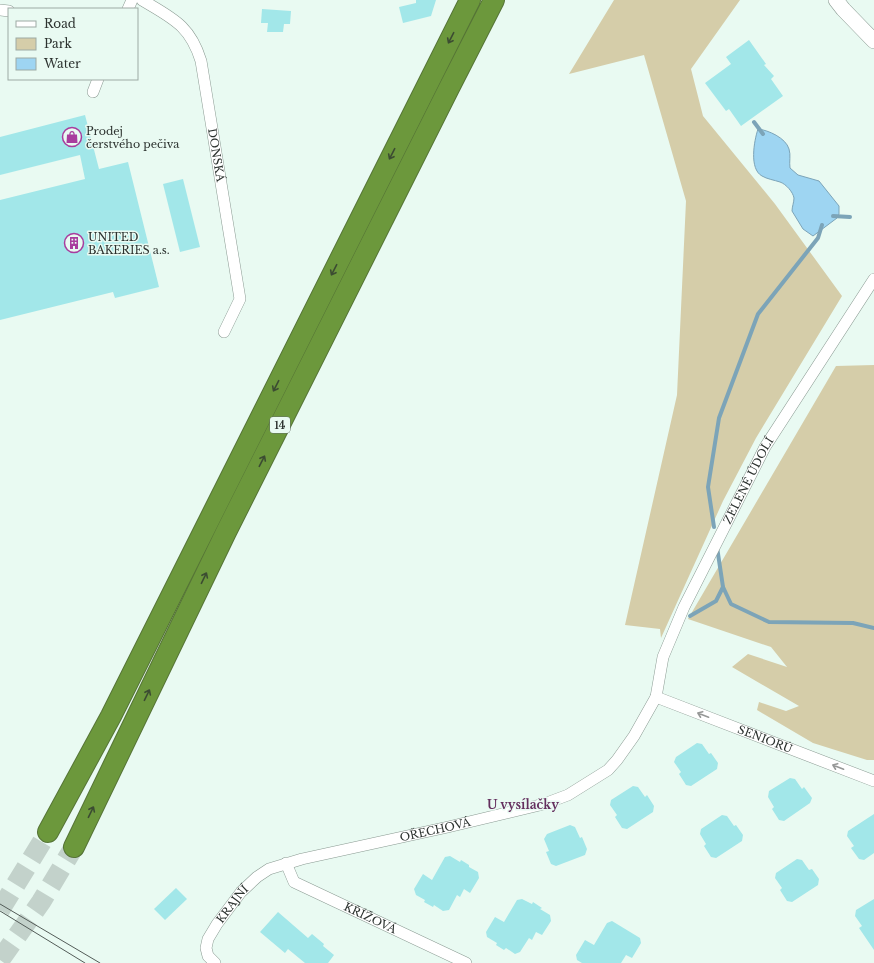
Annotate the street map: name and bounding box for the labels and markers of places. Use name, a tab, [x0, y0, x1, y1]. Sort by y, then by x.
place label: Prodej čerstvého pečiva	[86, 124, 180, 151]
shop icon: Prodej čerstvého pečiva	[61, 126, 83, 148]
place label: UNITED BAKERIES a.s.	[88, 230, 170, 257]
building icon: UNITED BAKERIES a.s.	[63, 232, 85, 254]

